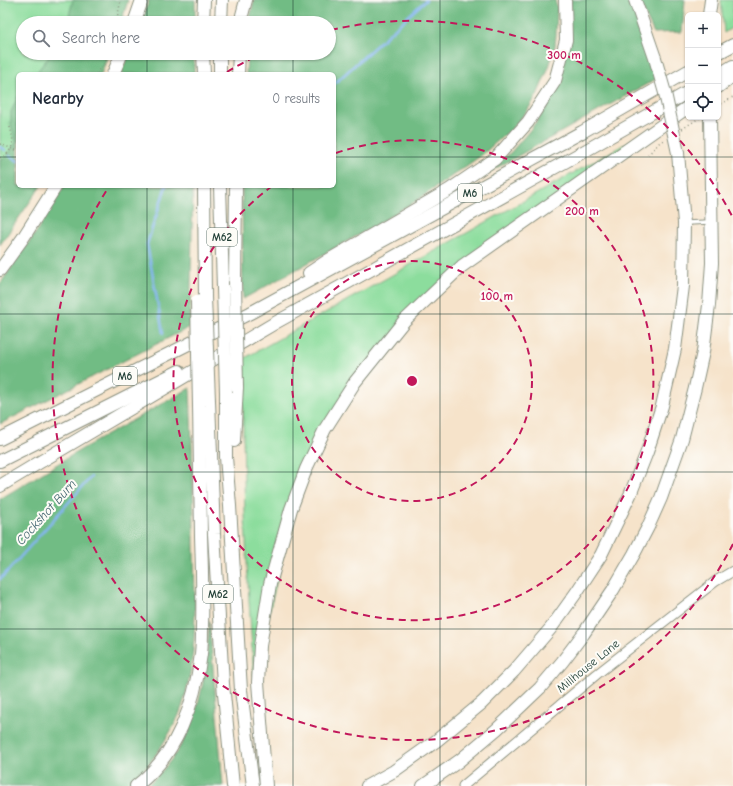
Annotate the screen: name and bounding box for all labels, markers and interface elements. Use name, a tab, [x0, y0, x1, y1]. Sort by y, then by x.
map controls	[685, 12, 721, 120]
button: +	[685, 12, 721, 48]
search box	[16, 16, 336, 60]
icon: search	[30, 27, 52, 49]
text: Search here	[62, 29, 140, 47]
text: 300 m	[547, 48, 581, 62]
button: −	[685, 48, 721, 84]
button: locate	[685, 84, 721, 120]
text: Nearby	[32, 89, 83, 108]
text: 0 results	[272, 91, 320, 106]
road number: M6	[458, 184, 482, 202]
text: 200 m	[565, 204, 599, 218]
road number: M62	[207, 228, 237, 246]
text: 100 m	[481, 289, 513, 303]
road number: M6	[113, 367, 137, 385]
centre of rings	[405, 374, 419, 388]
water label: Cockshot Burn	[13, 476, 79, 548]
road number: M62	[203, 585, 233, 603]
street label: Millhouse Lane	[554, 636, 622, 696]

